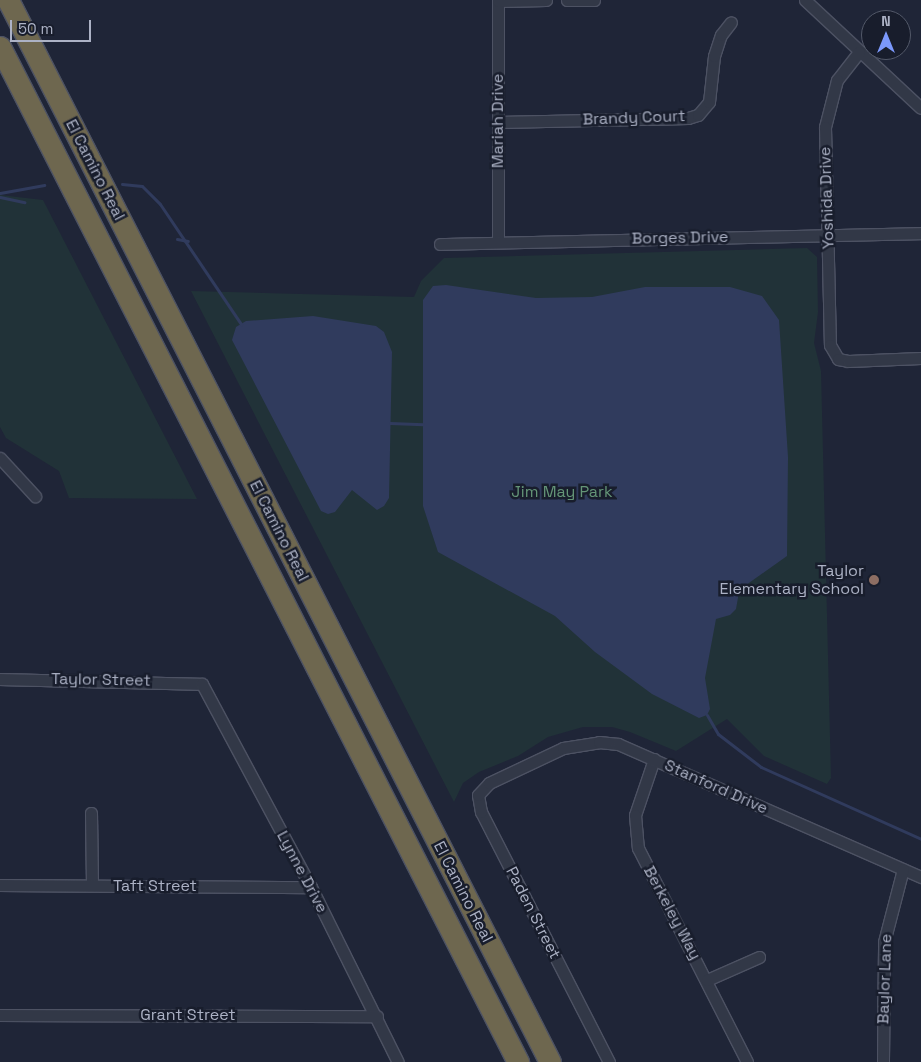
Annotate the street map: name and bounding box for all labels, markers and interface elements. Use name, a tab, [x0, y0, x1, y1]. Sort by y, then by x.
scale bar	[12, 10, 94, 42]
north arrow	[861, 10, 911, 60]
text: N	[881, 12, 891, 30]
text: 50 m	[18, 19, 53, 38]
street label: Mariah Drive	[488, 74, 508, 168]
street label: Brandy Court	[582, 107, 686, 129]
street label: El Camino Real	[61, 116, 129, 224]
street label: Yoshida Drive	[816, 147, 838, 249]
street label: Borges Drive	[631, 228, 729, 248]
street label: El Camino Real	[245, 477, 313, 585]
park label: Jim May Park	[511, 482, 613, 502]
place label: Taylor Elementary School	[719, 561, 864, 599]
marker: Taylor Elementary School	[868, 574, 880, 586]
street label: Taylor Street	[51, 670, 151, 690]
street label: Stanford Drive	[661, 756, 771, 818]
street label: Lynne Drive	[272, 828, 332, 916]
street label: El Camino Real	[429, 838, 497, 946]
street label: Berkeley Way	[639, 863, 705, 963]
street label: Paden Street	[502, 864, 564, 962]
street label: Taft Street	[113, 876, 197, 896]
street label: Baylor Lane	[874, 933, 896, 1025]
street label: Grant Street	[140, 1005, 236, 1025]

